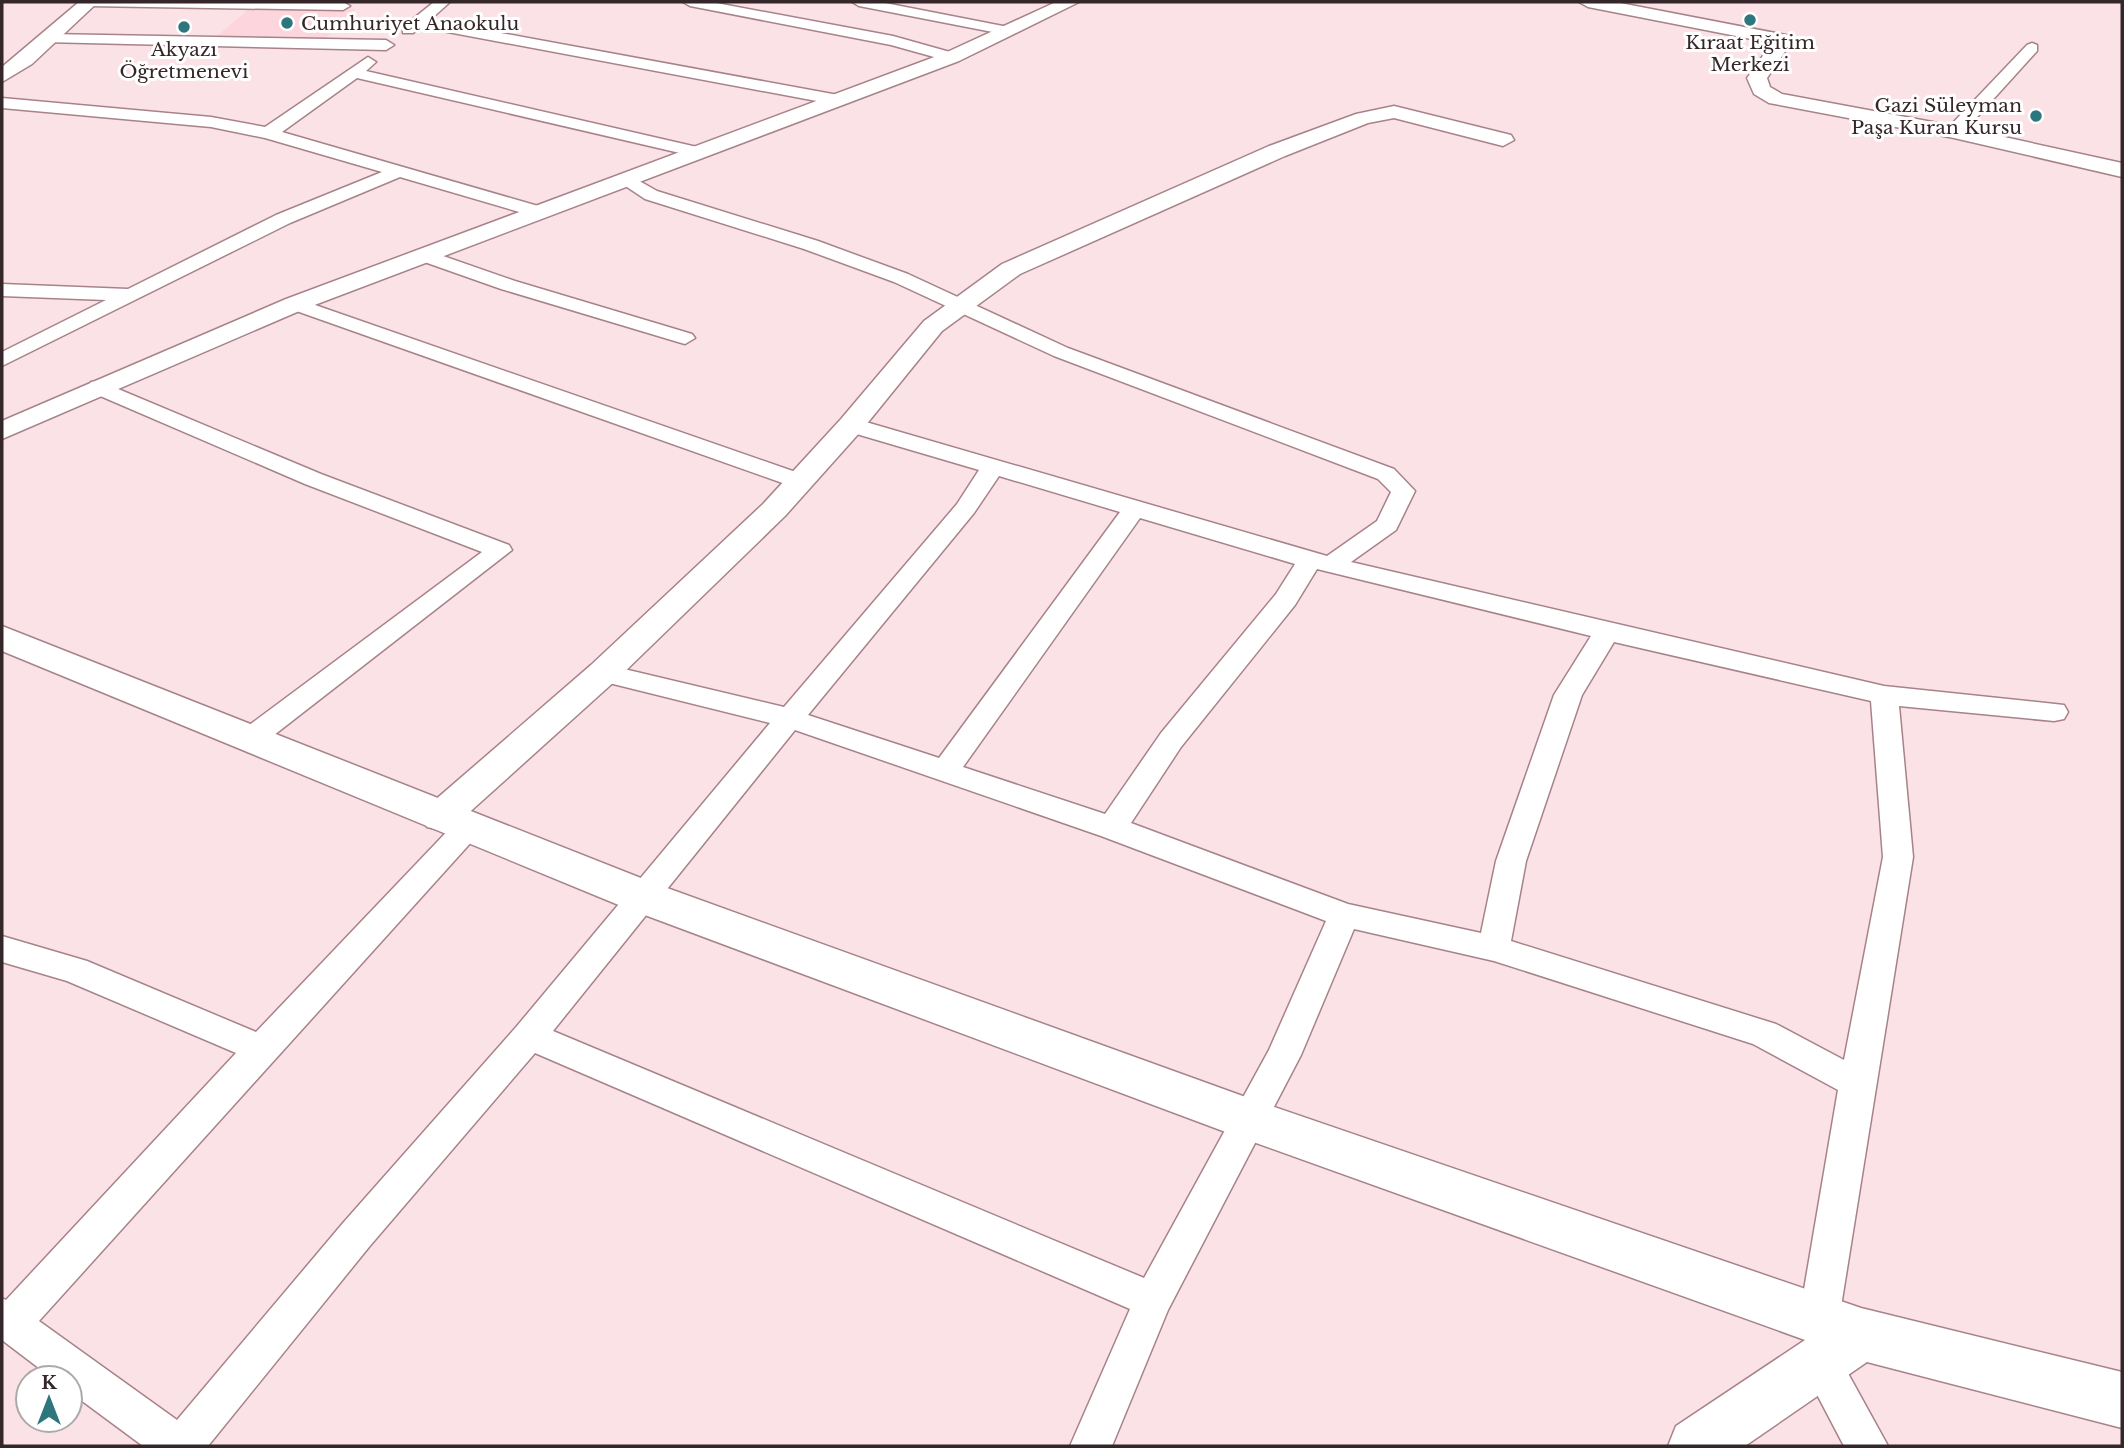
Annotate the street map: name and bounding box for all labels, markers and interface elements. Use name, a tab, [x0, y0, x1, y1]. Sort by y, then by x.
place label: Cumhuriyet Anaokulu	[301, 12, 519, 35]
marker: Kıraat Eğitim Merkezi	[1742, 12, 1758, 28]
marker: Cumhuriyet Anaokulu	[279, 15, 295, 31]
marker: Akyazı Öğretmenevi	[176, 19, 192, 35]
place label: Kıraat Eğitim Merkezi	[1685, 31, 1815, 76]
place label: Akyazı Öğretmenevi	[119, 38, 249, 83]
place label: Gazi Süleyman Paşa Kuran Kursu	[1851, 94, 2022, 139]
marker: Gazi Süleyman Paşa Kuran Kursu	[2028, 108, 2044, 124]
north arrow	[14, 1364, 84, 1434]
text: K	[41, 1371, 58, 1394]

